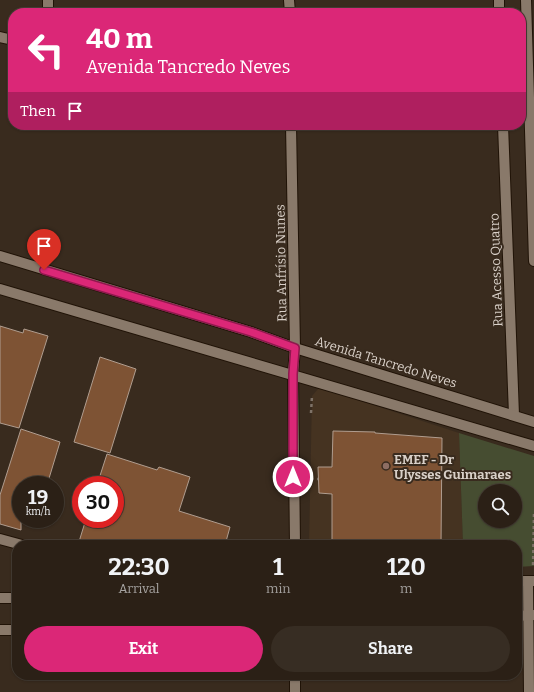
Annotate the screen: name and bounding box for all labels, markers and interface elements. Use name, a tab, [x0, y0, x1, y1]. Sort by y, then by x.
text: 40 m	[86, 22, 153, 55]
icon: left	[20, 24, 72, 76]
text: Avenida Tancredo Neves	[86, 56, 290, 78]
icon: arrive	[64, 100, 86, 122]
text: Then	[20, 102, 56, 120]
street label: Rua Anfrísio Nunes	[272, 204, 290, 322]
street label: Rua Acesso Quatro	[487, 213, 505, 327]
pin	[27, 229, 61, 270]
icon: arrive	[33, 235, 55, 257]
street label: Avenida Tancredo Neves	[313, 333, 459, 391]
place label: EMEF - Dr Ulysses Guimaraes	[394, 452, 511, 482]
position arrow	[272, 456, 314, 498]
marker: EMEF - Dr Ulysses Guimaraes	[381, 461, 391, 471]
speed limit sign: 30	[72, 476, 124, 528]
map controls	[478, 484, 522, 528]
button: search	[478, 484, 522, 528]
text: 19	[28, 485, 48, 509]
text: km/h	[26, 506, 50, 518]
text: 22:30	[108, 553, 170, 581]
text: 1	[273, 553, 283, 581]
text: 120	[387, 553, 426, 581]
text: Arrival	[118, 581, 160, 596]
text: min	[266, 581, 291, 596]
text: m	[400, 581, 412, 596]
button: Exit	[24, 626, 263, 672]
button: Share	[271, 626, 510, 672]

